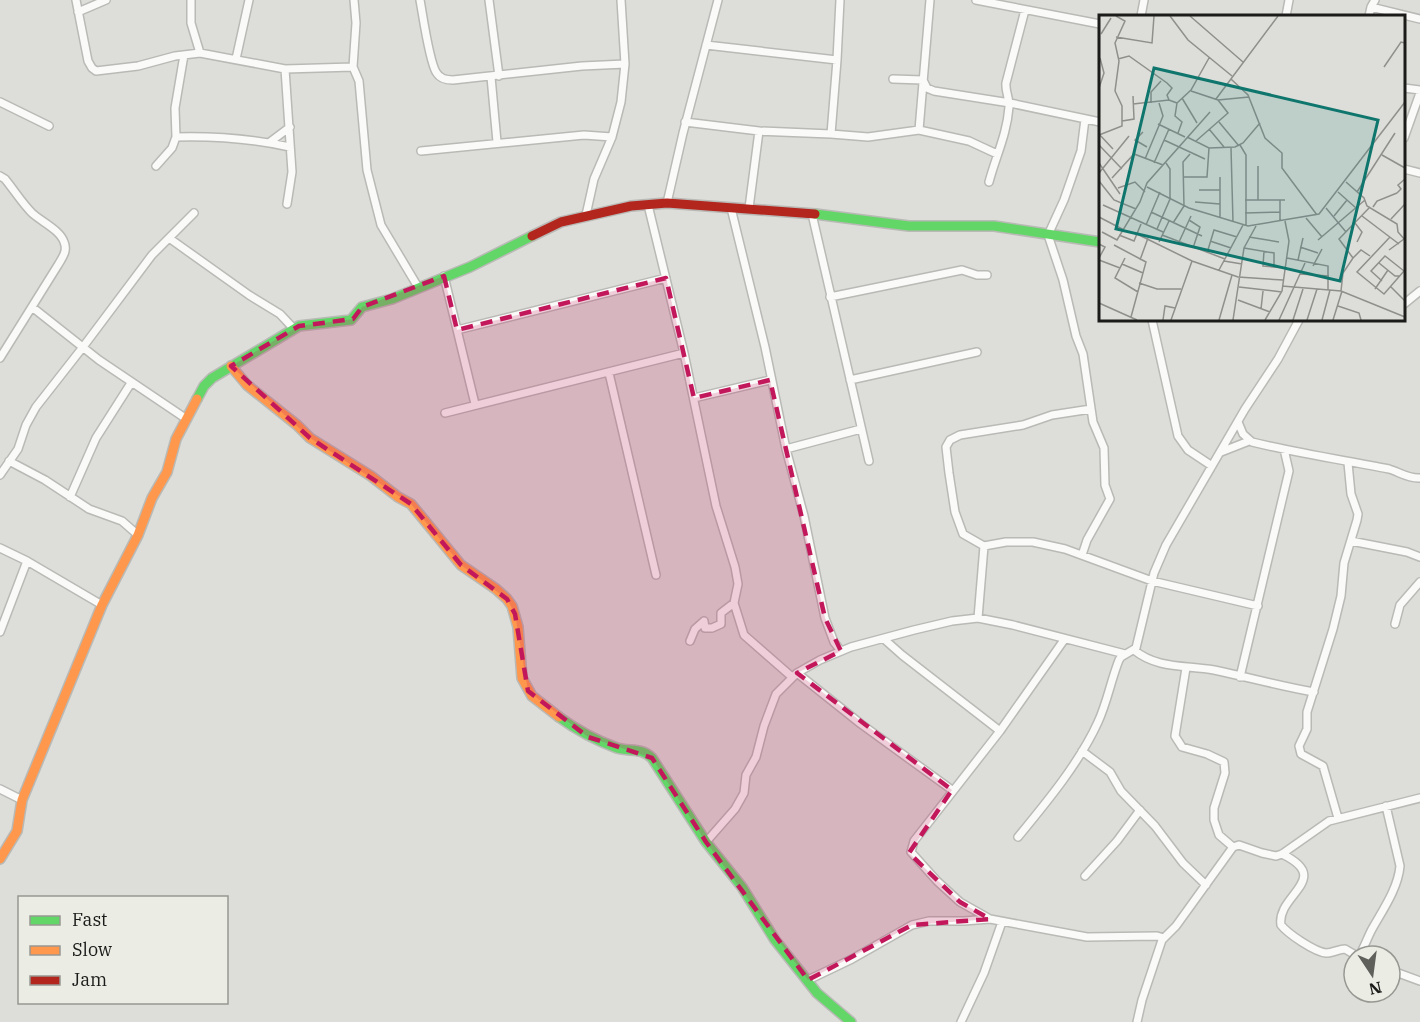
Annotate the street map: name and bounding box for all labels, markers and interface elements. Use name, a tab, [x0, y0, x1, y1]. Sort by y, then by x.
inset map	[1099, 15, 1405, 321]
legend	[18, 896, 228, 1004]
text: Fast	[72, 908, 107, 931]
text: Slow	[72, 938, 112, 961]
north arrow	[1342, 944, 1402, 1004]
text: Jam	[72, 968, 107, 991]
text: N	[1367, 977, 1384, 1000]

